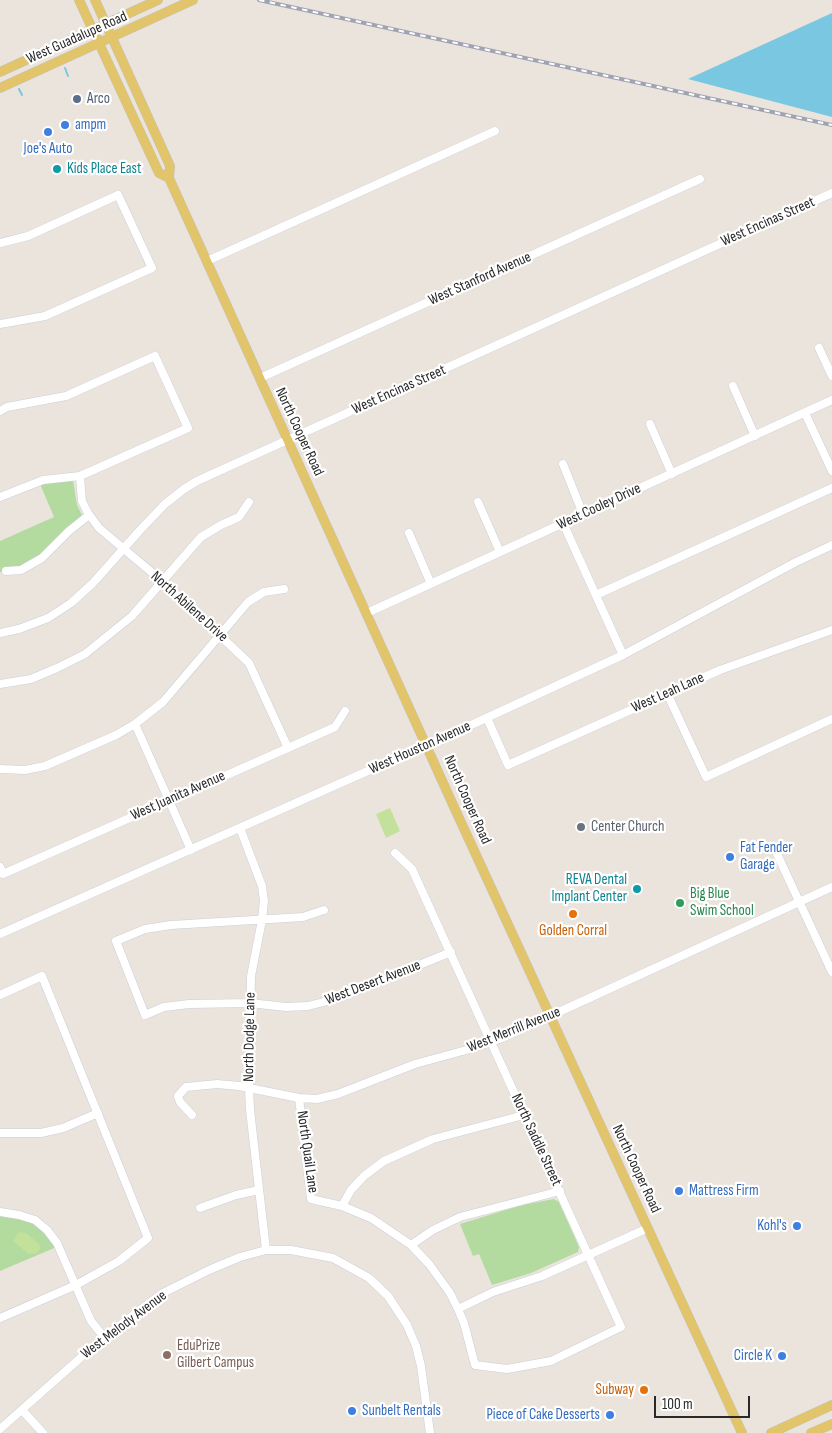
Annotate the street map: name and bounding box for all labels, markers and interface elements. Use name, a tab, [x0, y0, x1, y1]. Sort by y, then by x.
street label: West Guadalupe Road	[24, 8, 130, 68]
place label: Arco	[87, 90, 110, 108]
marker: Arco	[71, 93, 83, 105]
place label: ampm	[75, 116, 106, 134]
marker: ampm	[59, 119, 71, 131]
marker: Joe's Auto	[42, 126, 54, 138]
place label: Joe's Auto	[24, 140, 72, 158]
place label: Kids Place East	[67, 160, 142, 178]
marker: Kids Place East	[51, 163, 63, 175]
street label: West Encinas Street	[718, 193, 818, 251]
street label: West Stanford Avenue	[426, 248, 534, 310]
street label: West Encinas Street	[349, 361, 449, 419]
street label: North Cooper Road	[271, 385, 327, 479]
street label: West Cooley Drive	[554, 480, 644, 534]
street label: North Abilene Drive	[147, 568, 231, 646]
street label: West Leah Lane	[629, 669, 707, 717]
street label: West Houston Avenue	[366, 718, 474, 778]
street label: North Cooper Road	[439, 753, 495, 847]
street label: West Juanita Avenue	[128, 767, 228, 825]
place label: Center Church	[591, 818, 664, 836]
marker: Center Church	[575, 821, 587, 833]
place label: Fat Fender Garage	[740, 839, 793, 874]
marker: Fat Fender Garage	[724, 851, 736, 863]
place label: REVA Dental Implant Center	[552, 871, 627, 906]
marker: REVA Dental Implant Center	[631, 883, 643, 895]
place label: Big Blue Swim School	[690, 885, 754, 920]
marker: Big Blue Swim School	[674, 897, 686, 909]
marker: Golden Corral	[567, 908, 579, 920]
place label: Golden Corral	[539, 922, 607, 940]
street label: West Desert Avenue	[323, 957, 423, 1009]
street label: North Dodge Lane	[240, 992, 260, 1082]
street label: West Merrill Avenue	[465, 1003, 563, 1057]
street label: North Saddle Street	[507, 1091, 565, 1189]
street label: North Quail Lane	[292, 1110, 322, 1194]
street label: North Cooper Road	[608, 1122, 664, 1216]
place label: Mattress Firm	[689, 1182, 759, 1200]
marker: Mattress Firm	[673, 1185, 685, 1197]
place label: Kohl's	[757, 1217, 787, 1235]
marker: Kohl's	[791, 1220, 803, 1232]
street label: West Melody Avenue	[77, 1287, 171, 1363]
place label: EduPrize Gilbert Campus	[177, 1337, 254, 1372]
place label: Circle K	[734, 1347, 772, 1365]
marker: EduPrize Gilbert Campus	[161, 1349, 173, 1361]
marker: Circle K	[776, 1350, 788, 1362]
place label: Subway	[595, 1381, 634, 1399]
marker: Subway	[638, 1384, 650, 1396]
scale bar	[657, 1386, 753, 1418]
text: 100 m	[662, 1395, 693, 1414]
place label: Sunbelt Rentals	[362, 1402, 441, 1420]
marker: Sunbelt Rentals	[346, 1405, 358, 1417]
place label: Piece of Cake Desserts	[487, 1406, 600, 1424]
marker: Piece of Cake Desserts	[604, 1409, 616, 1421]

